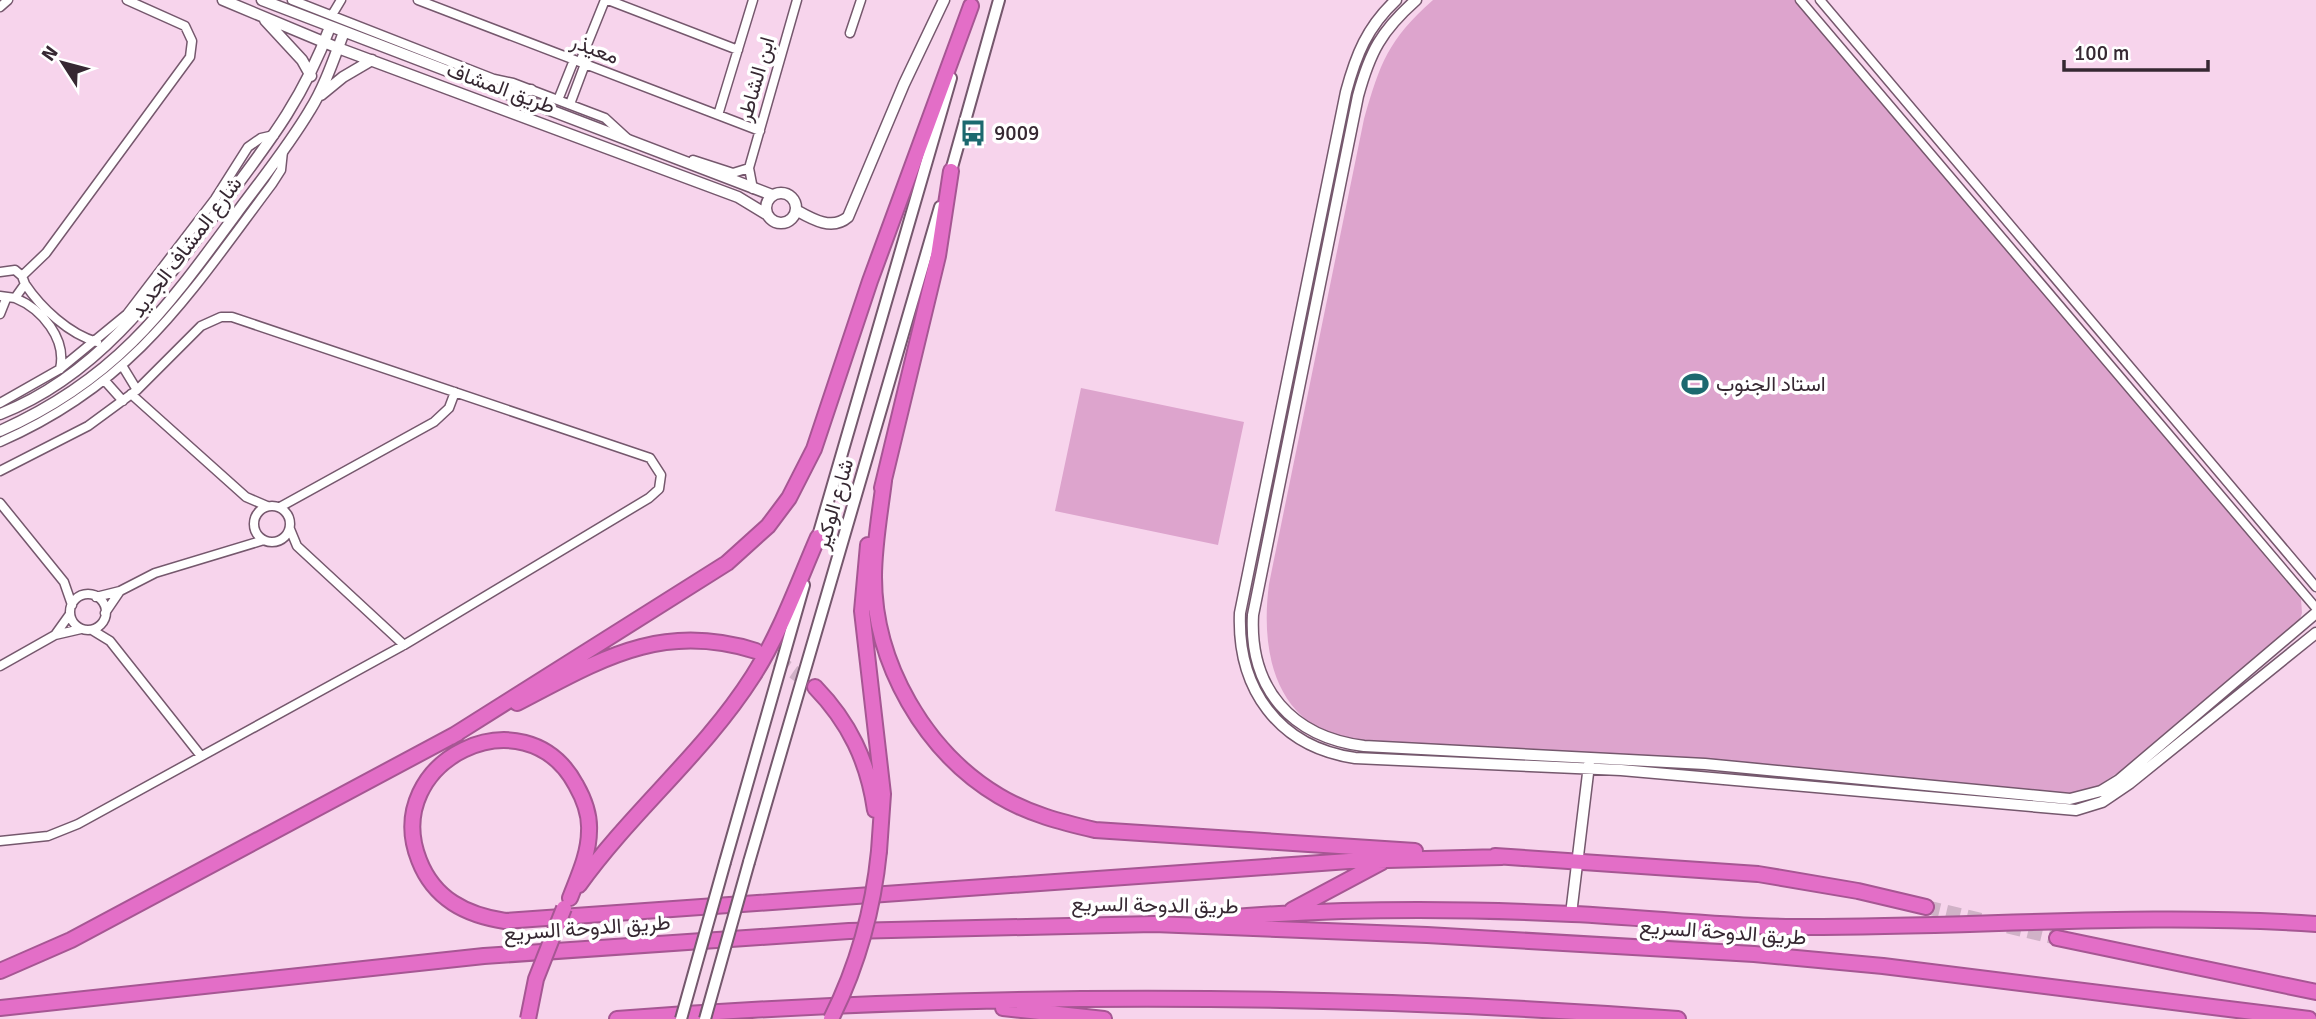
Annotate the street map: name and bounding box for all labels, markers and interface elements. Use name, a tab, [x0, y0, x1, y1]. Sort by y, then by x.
north arrow	[28, 28, 98, 98]
street label: معيذر	[566, 28, 623, 70]
scale bar	[2064, 28, 2208, 72]
street label: ابن الشاطر	[731, 34, 780, 125]
text: 100 m	[2074, 40, 2129, 66]
text: N	[36, 41, 64, 66]
street label: طريق المشاف	[443, 56, 559, 120]
bus stop icon: 9009	[958, 118, 988, 148]
place label: 9009	[994, 120, 1039, 146]
street label: شارع المشاف الجديد	[124, 171, 248, 323]
sports icon: استاد الجنوب	[1680, 369, 1710, 399]
place label: استاد الجنوب	[1716, 371, 1826, 397]
street label: شارع الوكير	[808, 456, 860, 553]
street label: طريق الدوحة السريع	[1071, 891, 1239, 920]
street label: طريق الدوحة السريع	[503, 909, 671, 948]
street label: طريق الدوحة السريع	[1639, 913, 1807, 952]

